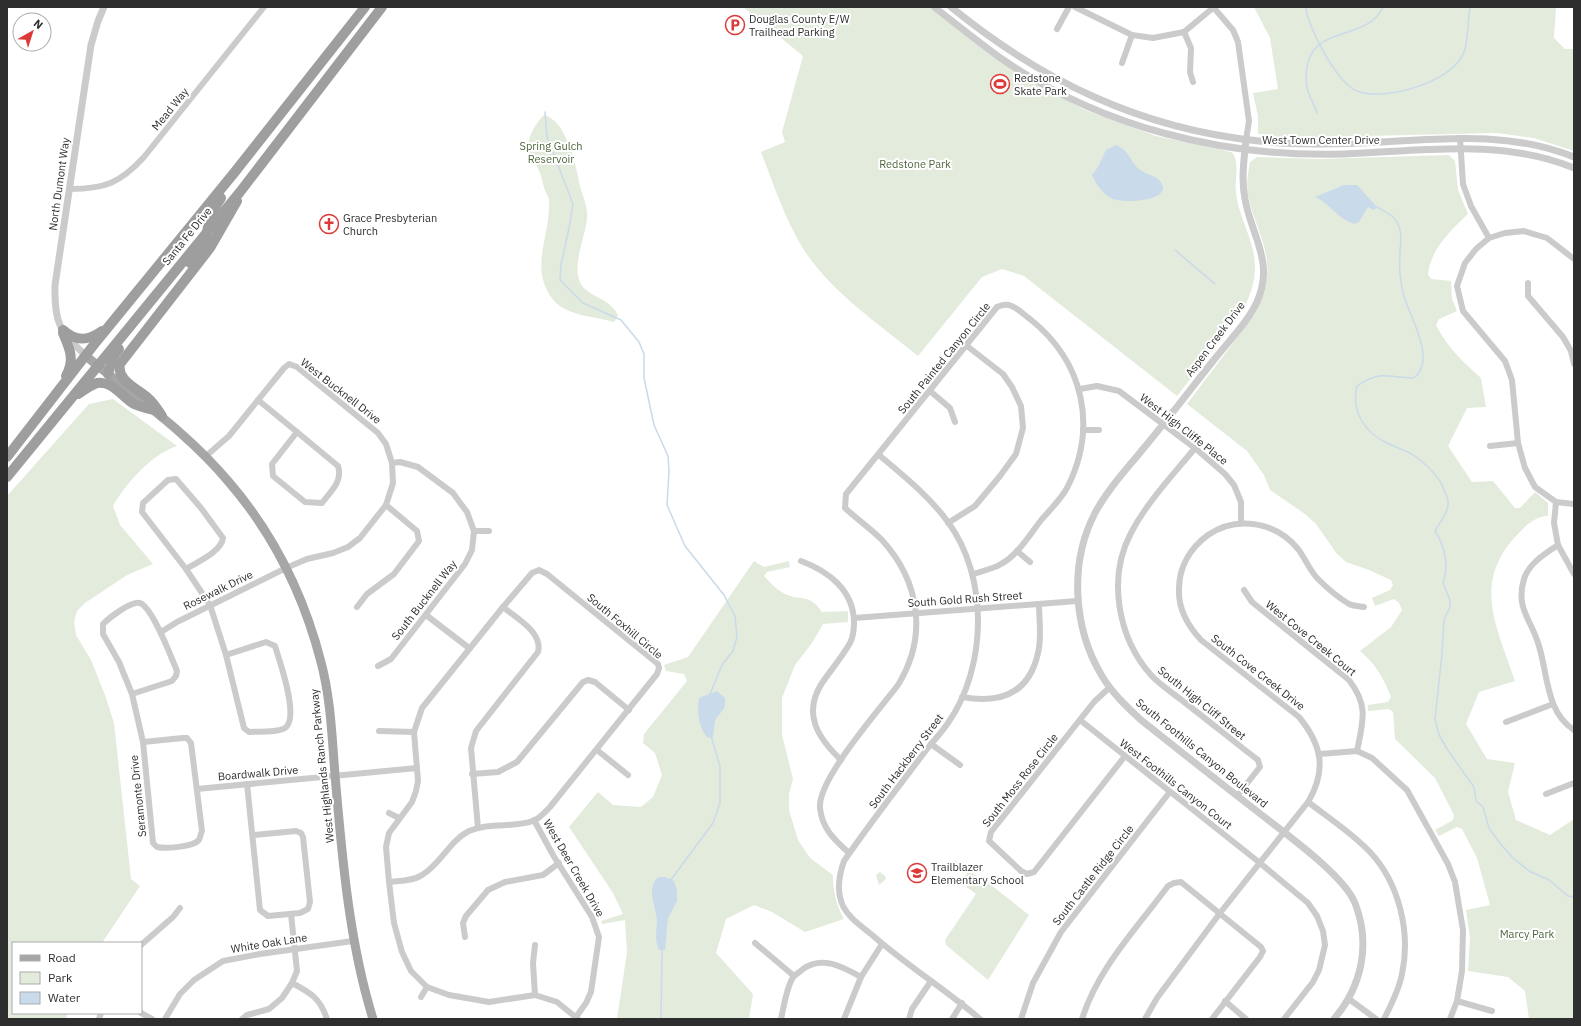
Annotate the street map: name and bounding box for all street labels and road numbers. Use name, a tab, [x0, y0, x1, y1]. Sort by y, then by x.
street label: Mead Way	[149, 84, 192, 133]
street label: West Town Center Drive	[1262, 133, 1380, 147]
street label: North Dumont Way	[46, 136, 73, 231]
street label: Santa Fe Drive	[159, 204, 215, 268]
street label: Aspen Creek Drive	[1182, 299, 1248, 379]
street label: South Painted Canyon Circle	[895, 300, 993, 416]
street label: West Bucknell Drive	[298, 355, 384, 427]
street label: West High Cliffe Place	[1137, 390, 1231, 468]
street label: South Bucknell Way	[388, 557, 460, 643]
street label: Rosewalk Drive	[181, 567, 255, 613]
street label: South Gold Rush Street	[907, 588, 1023, 610]
street label: South Foxhill Circle	[584, 590, 666, 662]
street label: West Cove Creek Court	[1263, 597, 1359, 679]
street label: South Cove Creek Drive	[1208, 631, 1308, 713]
street label: South High Cliff Street	[1155, 663, 1249, 743]
street label: West Highlands Ranch Parkway	[307, 688, 337, 844]
street label: South Foothills Canyon Boulevard	[1133, 695, 1271, 811]
street label: South Hackberry Street	[866, 711, 946, 811]
street label: South Moss Rose Circle	[979, 730, 1061, 830]
street label: West Foothills Canyon Court	[1117, 736, 1235, 832]
street label: Seramonte Drive	[127, 754, 149, 838]
street label: Boardwalk Drive	[217, 763, 299, 783]
street label: West Deer Creek Drive	[540, 817, 608, 919]
street label: South Castle Ridge Circle	[1049, 822, 1137, 928]
street label: White Oak Lane	[230, 930, 308, 956]

